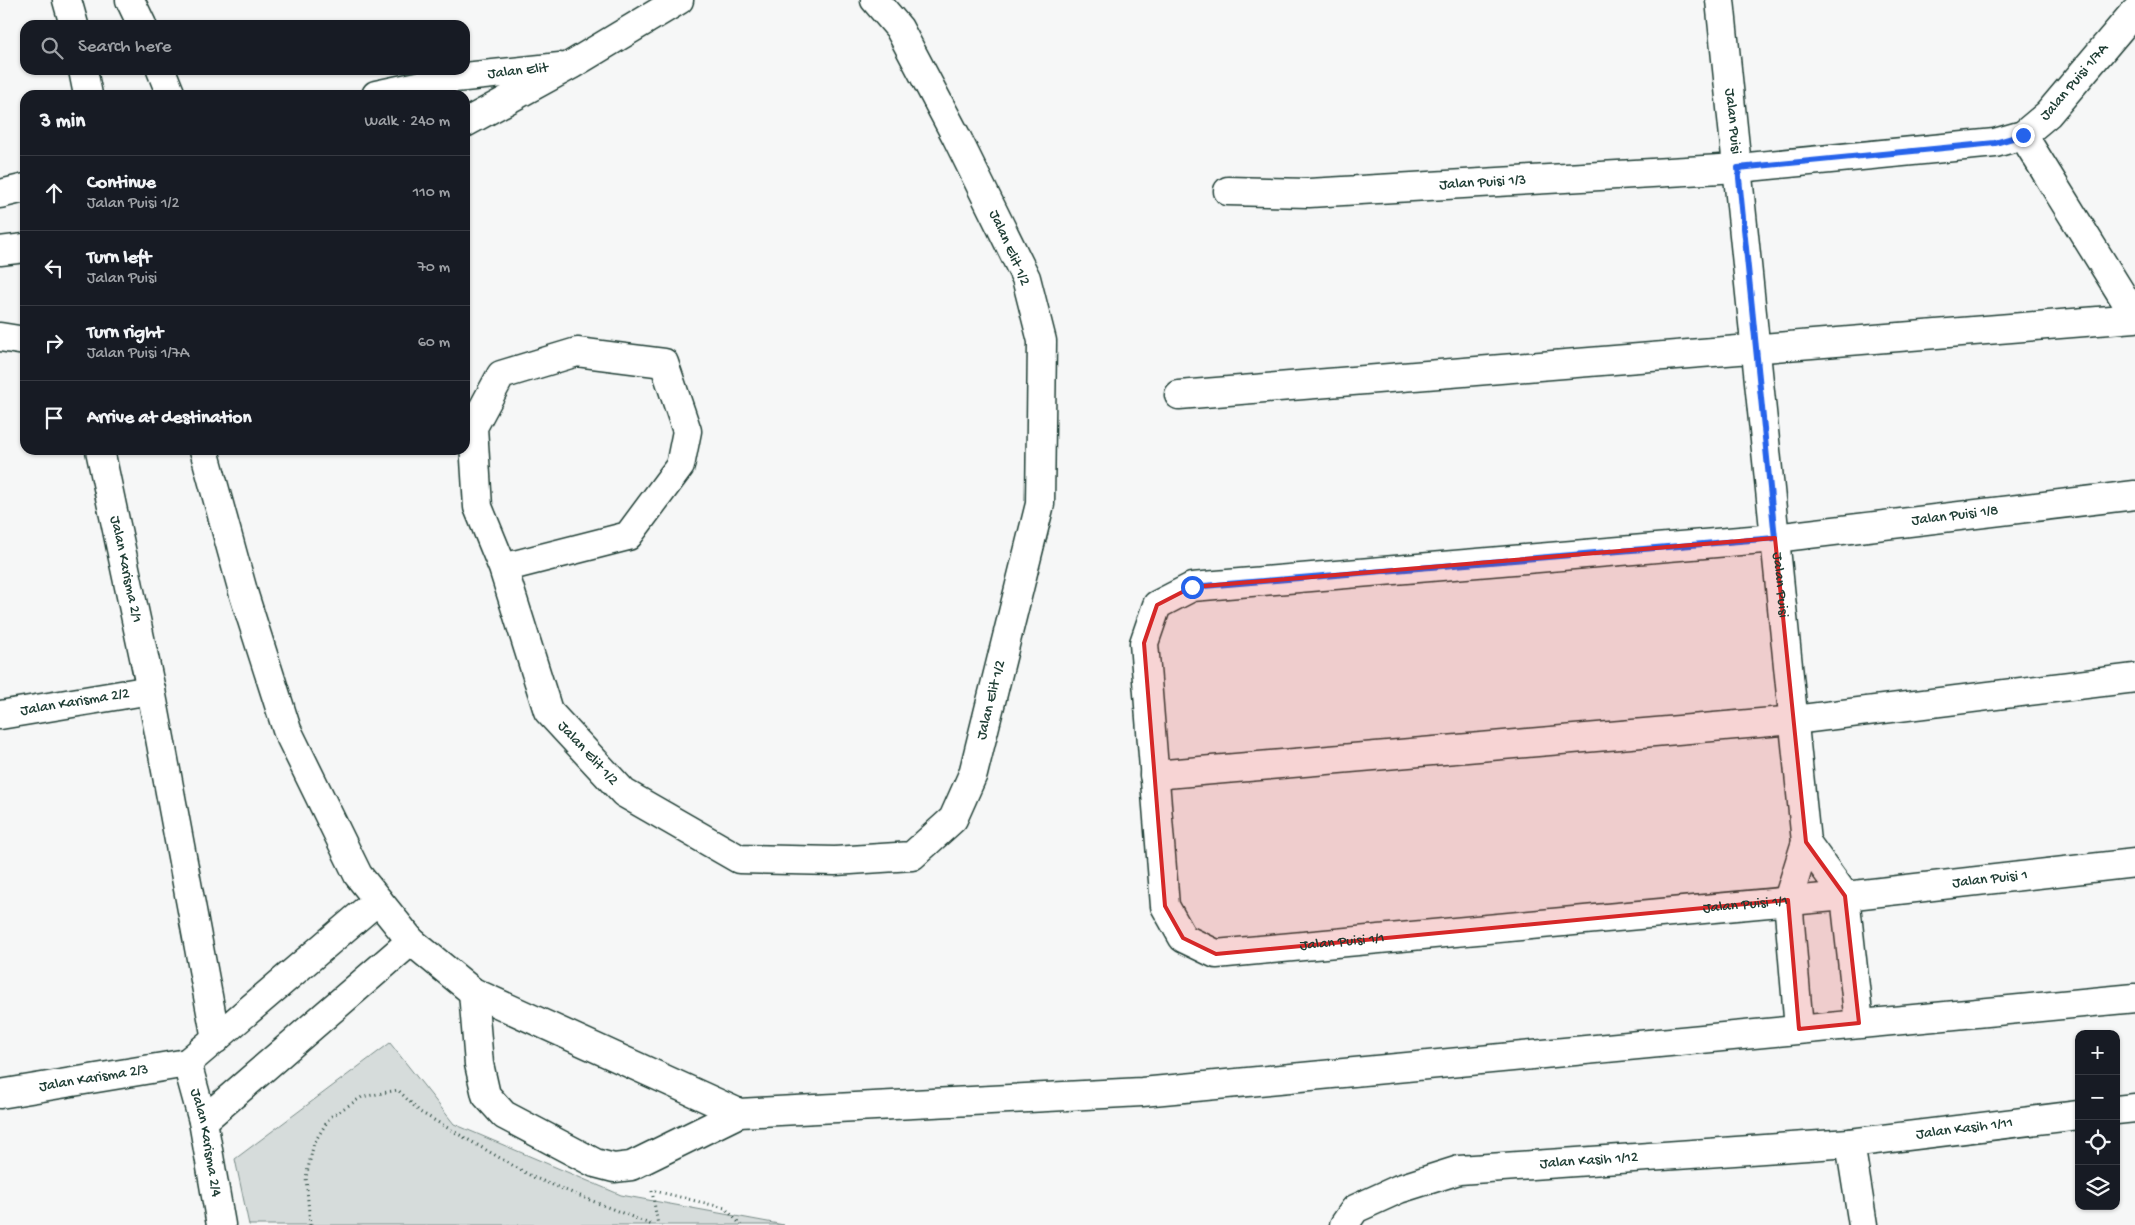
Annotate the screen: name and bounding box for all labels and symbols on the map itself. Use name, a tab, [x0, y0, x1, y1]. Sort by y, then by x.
street label: Jalan Puisi 1/7A	[2037, 39, 2113, 125]
street label: Jalan Elit	[487, 59, 551, 84]
street label: Jalan Puisi	[1720, 88, 1745, 155]
route end	[2012, 124, 2035, 147]
street label: Jalan Puisi 1/3	[1439, 171, 1527, 194]
street label: Jalan Elit 1/2	[984, 207, 1034, 289]
street label: Jalan Puisi 1/8	[1911, 502, 1999, 530]
street label: Jalan Karisma 2/1	[105, 514, 145, 624]
street label: Jalan Puisi	[1767, 551, 1792, 619]
route start	[1181, 576, 1204, 599]
street label: Jalan Elit 1/2	[973, 659, 1010, 742]
street label: Jalan Karisma 2/2	[19, 685, 131, 720]
street label: Jalan Elit 1/2	[553, 718, 622, 790]
street label: Jalan Puisi 1	[1951, 866, 2029, 893]
street label: Jalan Puisi 1/1	[1702, 892, 1789, 918]
street label: Jalan Puisi 1/1	[1299, 929, 1385, 955]
street label: Jalan Karisma 2/3	[38, 1061, 150, 1096]
street label: Jalan Karisma 2/4	[186, 1087, 225, 1198]
street label: Jalan Kasih 1/11	[1915, 1114, 2014, 1144]
street label: Jalan Kasih 1/12	[1539, 1149, 1639, 1173]

